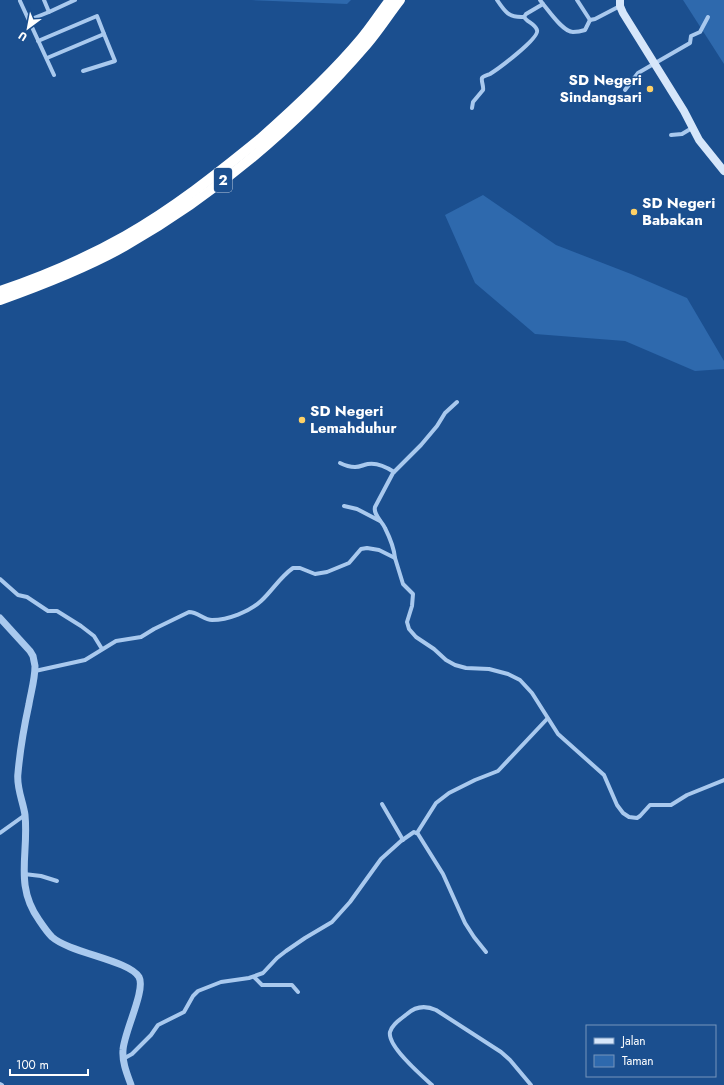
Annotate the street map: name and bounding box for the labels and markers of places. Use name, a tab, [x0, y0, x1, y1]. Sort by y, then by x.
place label: SD Negeri Sindangsari	[560, 69, 642, 108]
marker: SD Negeri Sindangsari	[645, 84, 655, 94]
place label: SD Negeri Babakan	[642, 192, 715, 231]
marker: SD Negeri Babakan	[629, 207, 639, 217]
place label: SD Negeri Lemahduhur	[310, 400, 397, 439]
marker: SD Negeri Lemahduhur	[297, 415, 307, 425]

